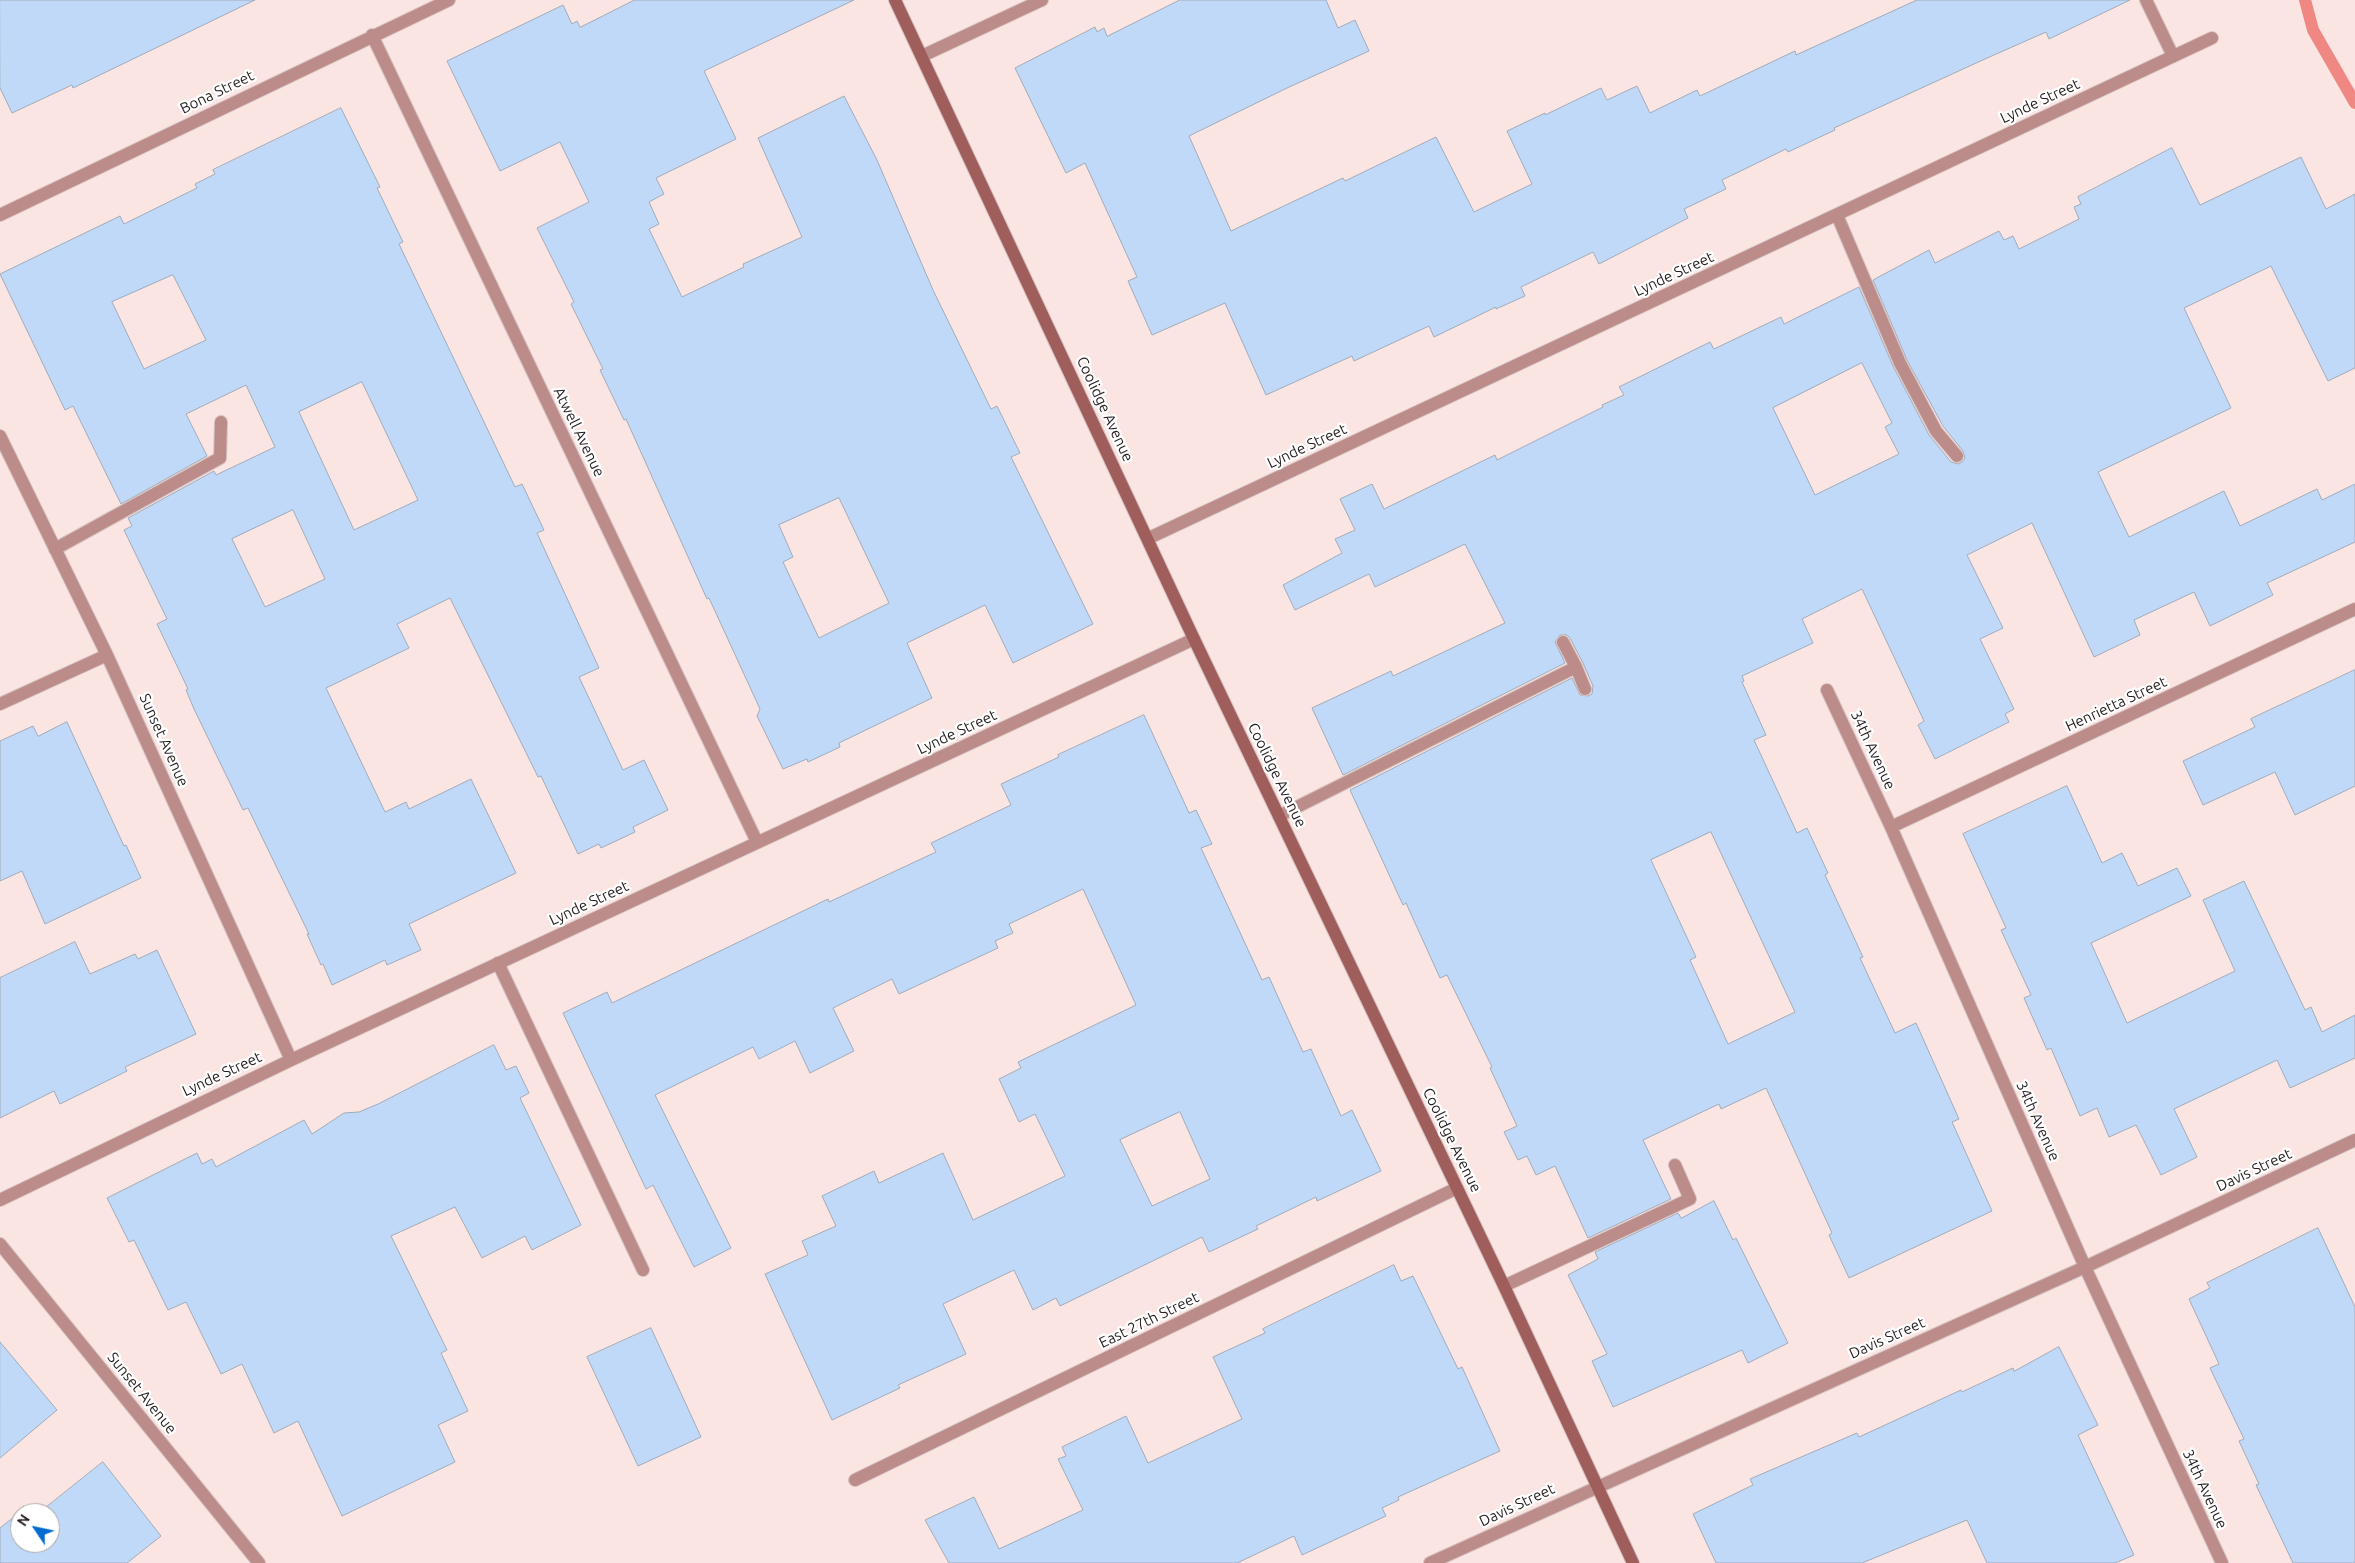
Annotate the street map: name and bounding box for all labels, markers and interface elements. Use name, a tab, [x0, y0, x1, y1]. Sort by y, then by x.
street label: Bona Street	[177, 66, 257, 118]
street label: Lynde Street	[1997, 75, 2083, 127]
street label: Lynde Street	[1631, 248, 1717, 300]
street label: Coolidge Avenue	[1073, 354, 1137, 464]
street label: Atwell Avenue	[550, 384, 608, 480]
street label: Lynde Street	[1264, 420, 1350, 472]
street label: Henrietta Street	[2062, 673, 2170, 735]
street label: Sunset Avenue	[136, 691, 192, 789]
street label: Lynde Street	[914, 706, 1000, 758]
street label: 34th Avenue	[1847, 708, 1899, 792]
street label: Coolidge Avenue	[1244, 720, 1310, 830]
street label: Lynde Street	[546, 877, 632, 929]
street label: Lynde Street	[179, 1048, 265, 1100]
street label: 34th Avenue	[2012, 1078, 2064, 1164]
street label: Coolidge Avenue	[1419, 1085, 1485, 1195]
street label: Davis Street	[2213, 1145, 2295, 1195]
street label: East 27th Street	[1096, 1288, 1202, 1352]
street label: Davis Street	[1846, 1313, 1928, 1363]
street label: Sunset Avenue	[104, 1349, 180, 1437]
street label: 34th Avenue	[2179, 1447, 2231, 1531]
street label: Davis Street	[1476, 1480, 1558, 1530]
north arrow	[10, 1503, 60, 1553]
text: N	[14, 1511, 33, 1529]

